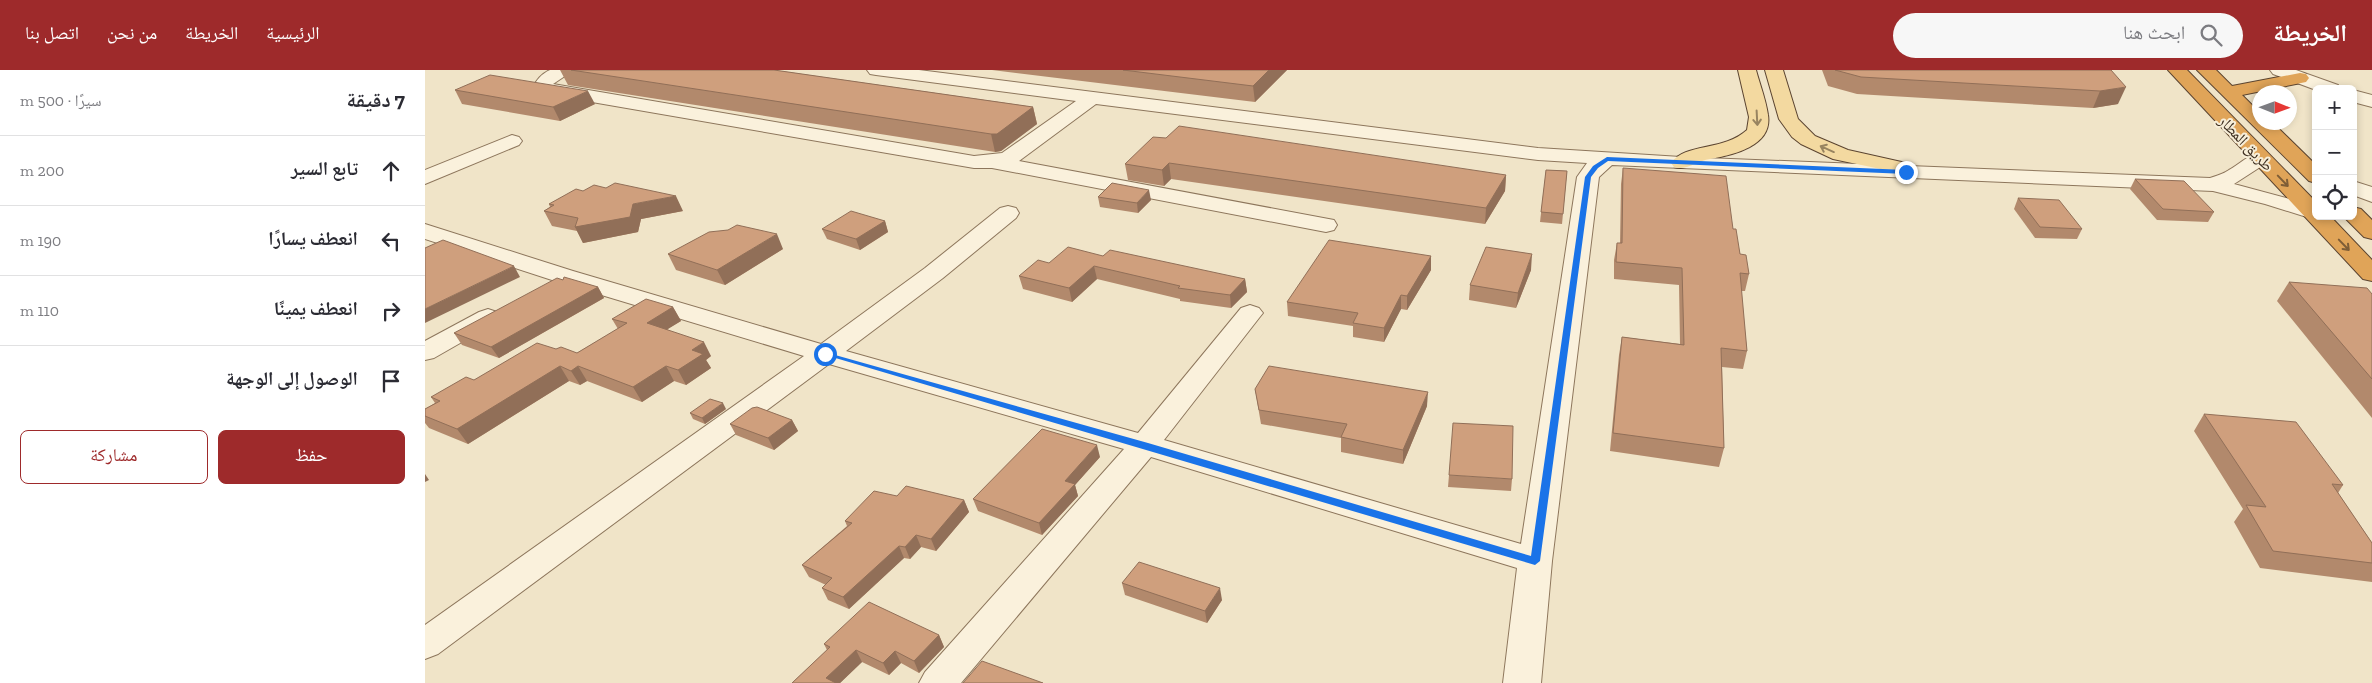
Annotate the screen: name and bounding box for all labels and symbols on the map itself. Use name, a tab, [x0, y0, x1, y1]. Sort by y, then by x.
north arrow	[2252, 85, 2297, 130]
one-way arrow	[1753, 109, 1762, 125]
street label: طريق المطار	[2213, 110, 2277, 176]
one-way arrow	[1820, 143, 1835, 153]
route end	[1895, 161, 1918, 184]
one-way arrow	[2277, 175, 2289, 187]
one-way arrow	[2338, 239, 2350, 251]
route start	[814, 343, 837, 366]

